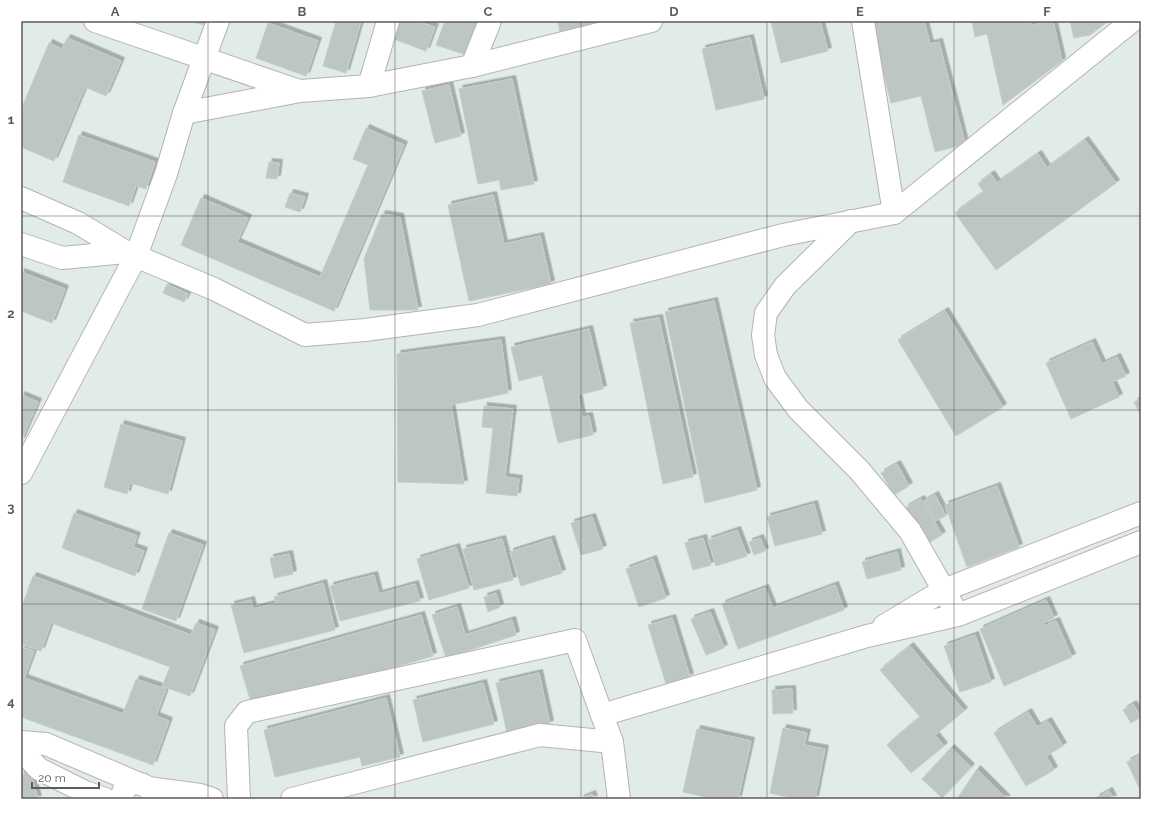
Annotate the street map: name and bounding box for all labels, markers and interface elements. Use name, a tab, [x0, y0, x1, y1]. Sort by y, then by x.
text: A	[111, 4, 120, 19]
text: B	[298, 4, 307, 19]
text: C	[484, 4, 493, 19]
text: D	[669, 4, 679, 19]
text: E	[856, 4, 864, 19]
text: F	[1043, 4, 1051, 19]
text: 1	[8, 112, 15, 127]
text: 2	[7, 306, 15, 321]
text: 3	[7, 500, 15, 515]
text: 4	[7, 694, 15, 709]
scale bar	[32, 764, 99, 790]
text: 20 m	[38, 771, 66, 785]

